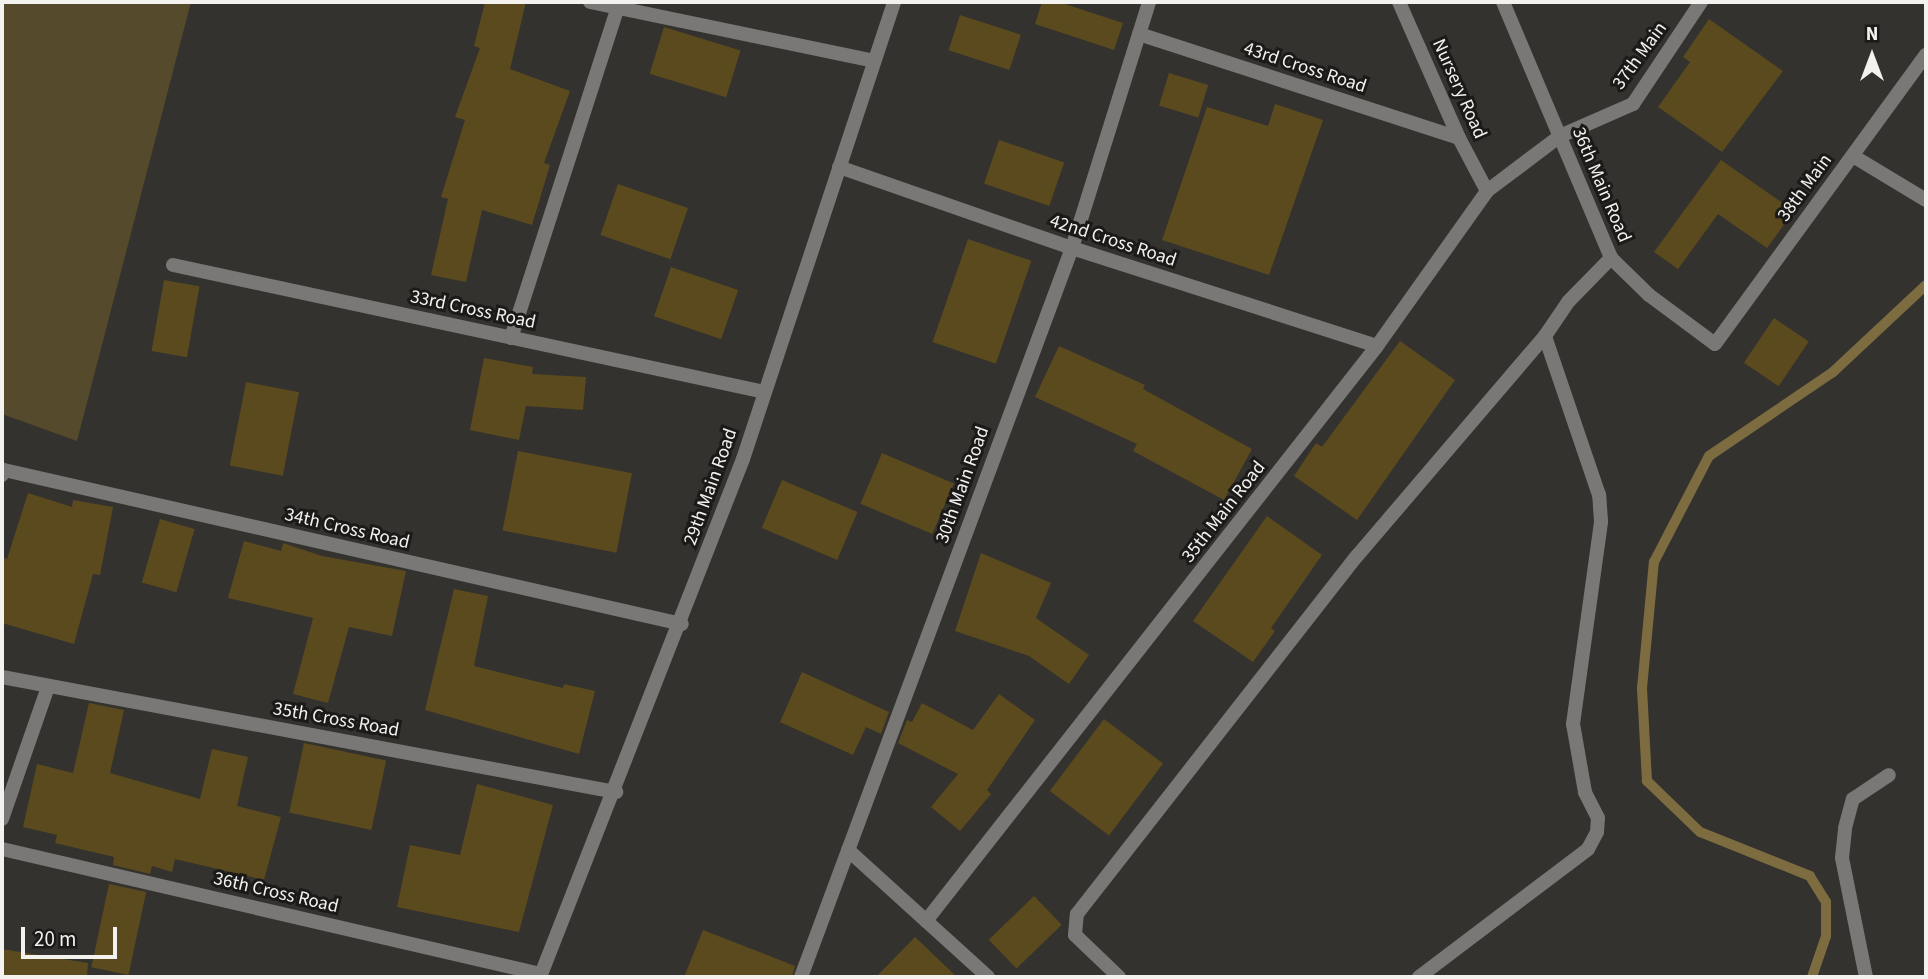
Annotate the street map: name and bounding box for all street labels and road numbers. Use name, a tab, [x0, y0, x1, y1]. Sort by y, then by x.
street label: 37th Main	[1608, 18, 1672, 94]
street label: Nursery Road	[1427, 35, 1491, 143]
street label: 43rd Cross Road	[1241, 37, 1369, 99]
street label: 36th Main Road	[1567, 124, 1635, 246]
street label: 38th Main	[1773, 150, 1837, 226]
street label: 42nd Cross Road	[1047, 210, 1179, 272]
street label: 33rd Cross Road	[408, 286, 538, 334]
street label: 30th Main Road	[931, 424, 995, 546]
street label: 29th Main Road	[679, 426, 743, 548]
street label: 35th Main Road	[1177, 457, 1271, 567]
street label: 34th Cross Road	[282, 504, 412, 554]
street label: 35th Cross Road	[271, 698, 401, 742]
street label: 36th Cross Road	[211, 868, 341, 918]

